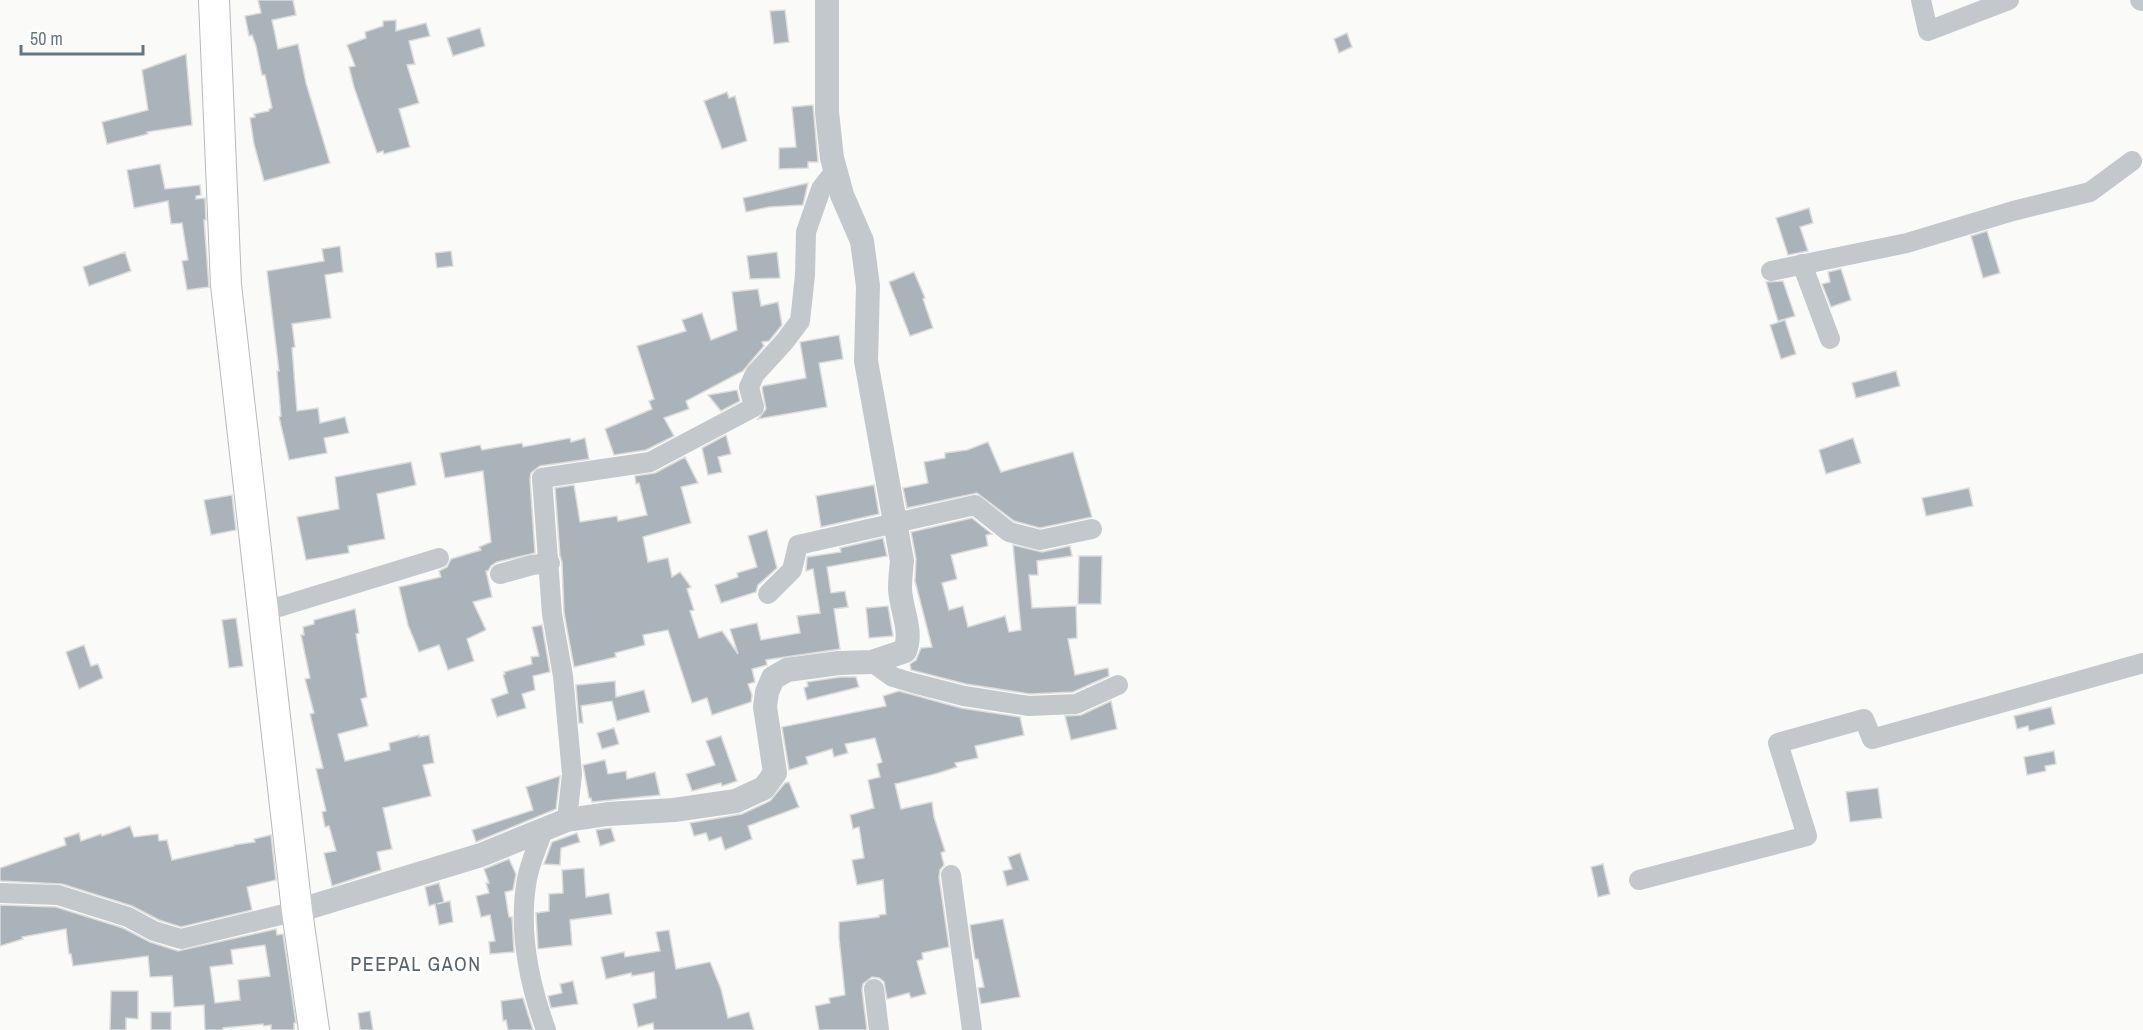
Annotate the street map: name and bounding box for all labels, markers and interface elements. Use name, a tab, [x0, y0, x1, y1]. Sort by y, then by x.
scale bar	[21, 18, 142, 56]
text: 50 m	[30, 26, 63, 51]
district label: PEEPAL GAON	[350, 950, 482, 977]

